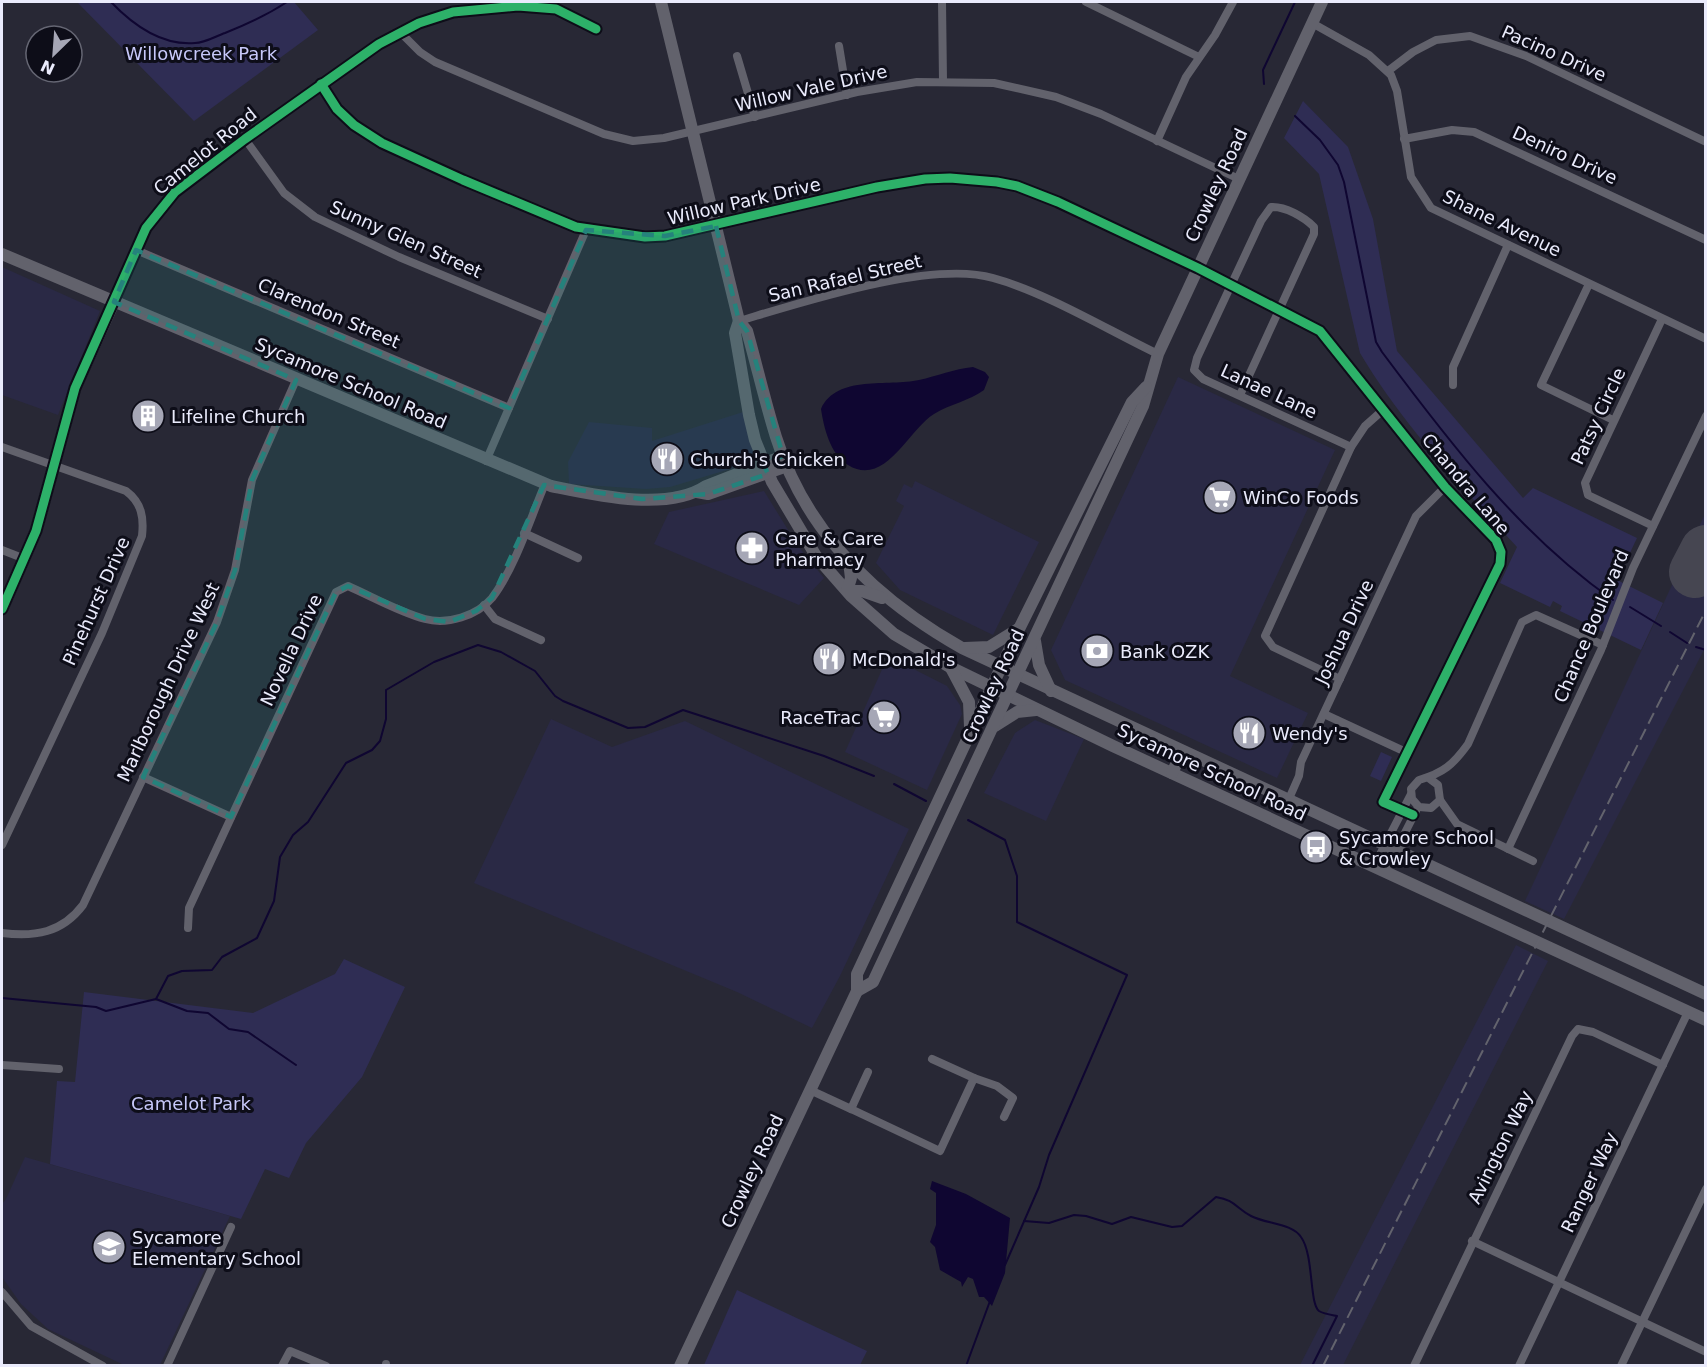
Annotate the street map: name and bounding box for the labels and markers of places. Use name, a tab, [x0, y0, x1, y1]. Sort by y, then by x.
building icon: Lifeline Church	[130, 398, 166, 434]
place label: Lifeline Church	[171, 406, 305, 427]
restaurant icon: Church's Chicken	[649, 441, 685, 477]
place label: Church's Chicken	[690, 449, 845, 470]
supermarket icon: WinCo Foods	[1202, 479, 1238, 515]
place label: WinCo Foods	[1243, 487, 1359, 508]
place label: Care & Care Pharmacy	[775, 528, 884, 570]
pharmacy icon: Care & Care Pharmacy	[734, 530, 770, 566]
bank icon: Bank OZK	[1079, 633, 1115, 669]
restaurant icon: McDonald's	[811, 641, 847, 677]
place label: Bank OZK	[1120, 641, 1210, 662]
place label: McDonald's	[852, 649, 956, 670]
supermarket icon: RaceTrac	[866, 699, 902, 735]
place label: RaceTrac	[780, 707, 861, 728]
restaurant icon: Wendy's	[1231, 715, 1267, 751]
place label: Wendy's	[1272, 723, 1348, 744]
place label: Sycamore School & Crowley	[1339, 827, 1494, 869]
bus stop icon: Sycamore School & Crowley	[1298, 829, 1334, 865]
place label: Sycamore Elementary School	[132, 1227, 301, 1269]
school or university icon: Sycamore Elementary School	[91, 1229, 127, 1265]

